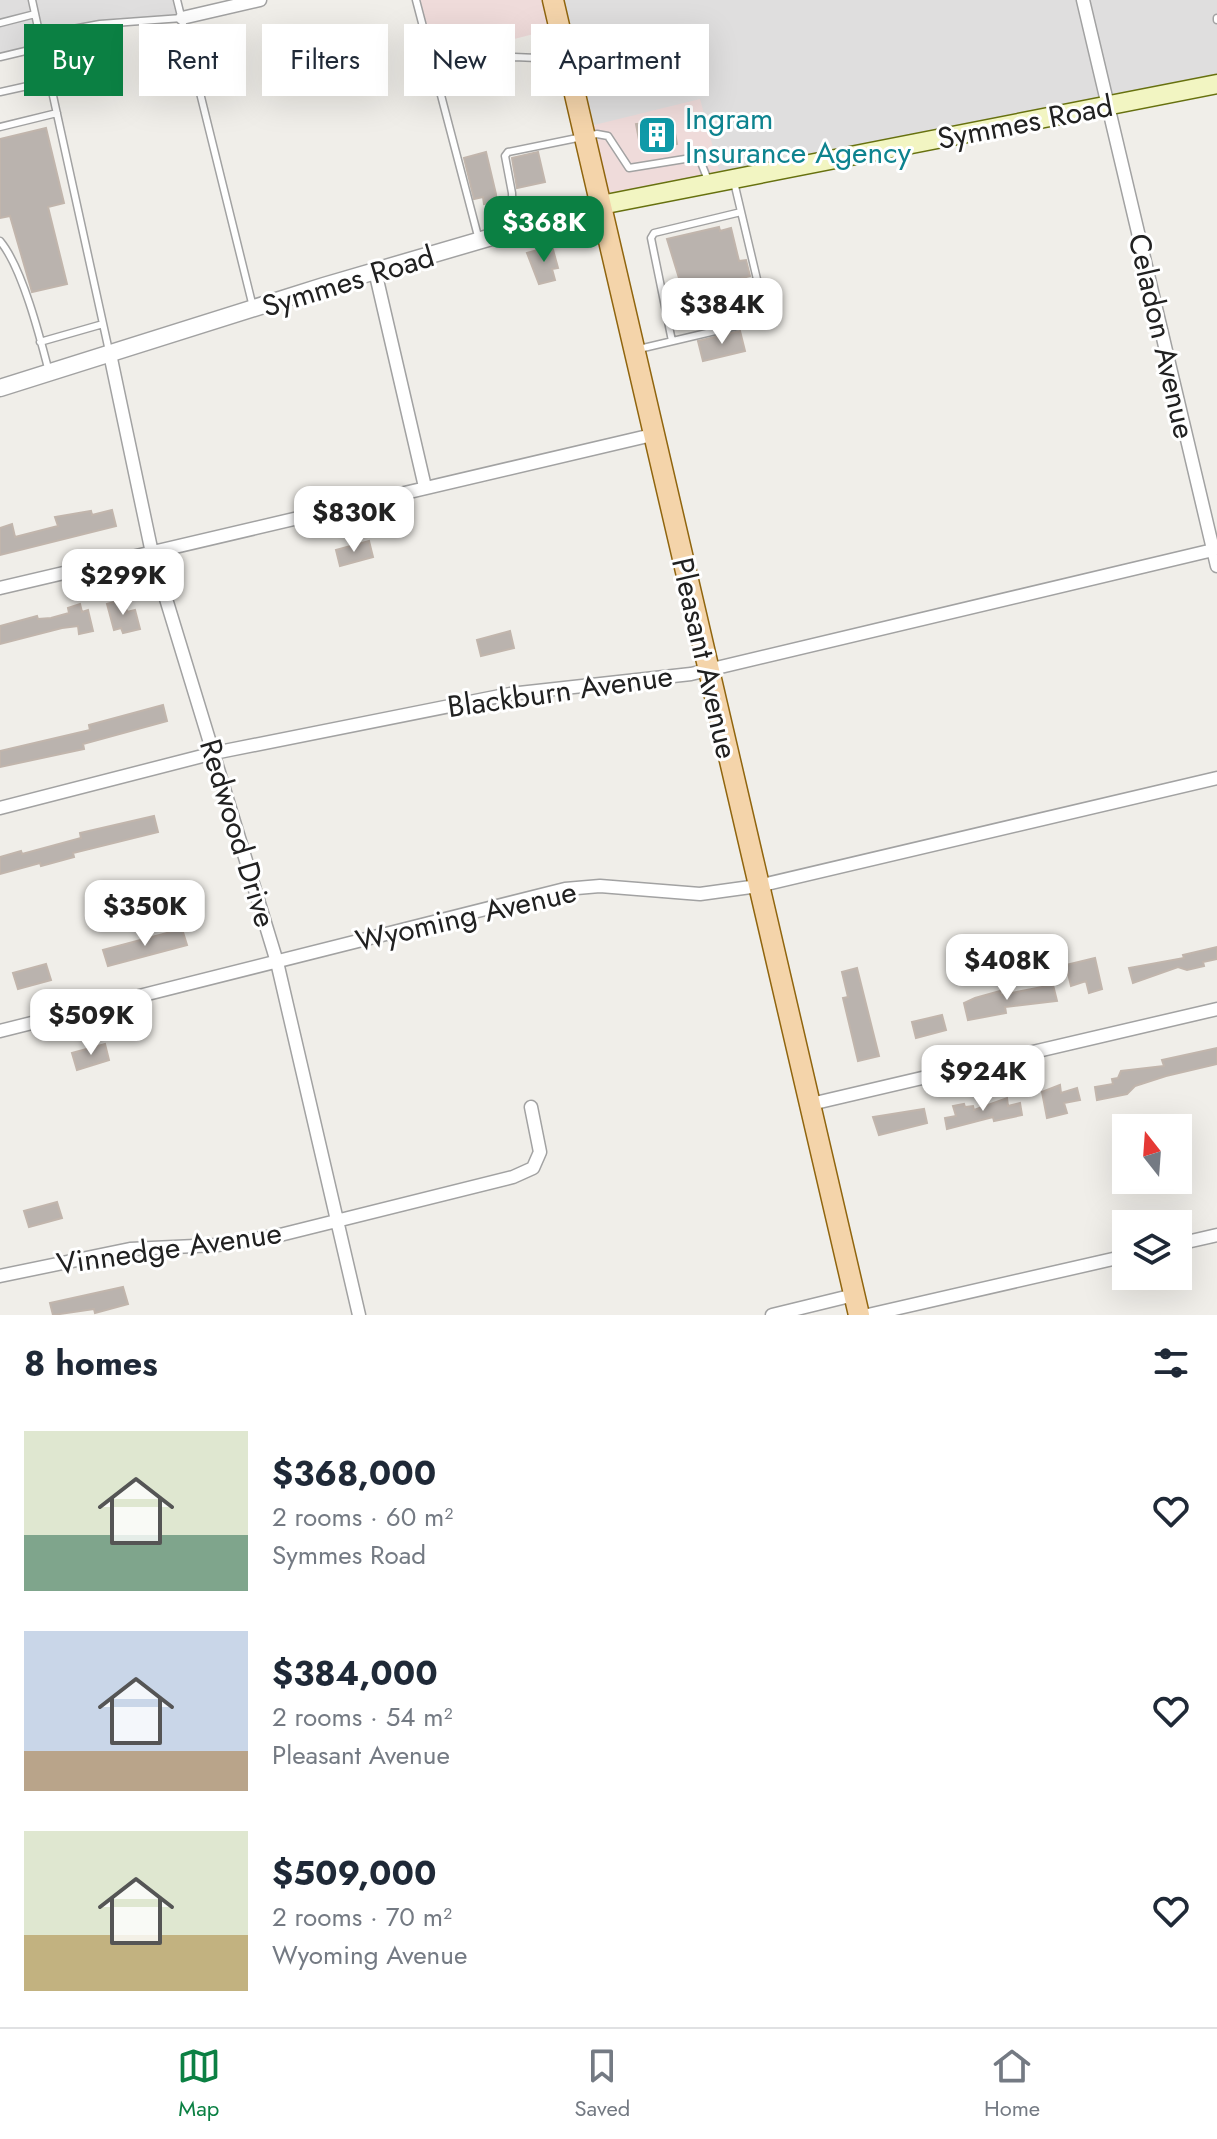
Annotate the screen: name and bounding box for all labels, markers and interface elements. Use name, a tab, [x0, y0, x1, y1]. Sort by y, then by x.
chip: Buy	[24, 24, 123, 96]
chip: Rent	[139, 24, 246, 96]
chip: Filters	[262, 24, 388, 96]
chip: New	[404, 24, 515, 96]
chip: Apartment	[531, 24, 709, 96]
street label: Symmes Road	[934, 84, 1116, 160]
place label: Ingram Insurance Agency	[685, 97, 912, 174]
building icon: Ingram Insurance Agency	[636, 114, 678, 156]
pin: $368K	[488, 196, 600, 264]
text: $368K	[502, 203, 586, 241]
street label: Celadon Avenue	[1118, 229, 1206, 443]
street label: Symmes Road	[257, 234, 439, 328]
pin: $384K	[666, 278, 778, 346]
text: $384K	[680, 285, 764, 323]
pin: $830K	[298, 486, 410, 554]
text: $830K	[312, 493, 396, 531]
pin: $299K	[67, 549, 179, 617]
street label: Pleasant Avenue	[661, 553, 749, 763]
text: $299K	[80, 556, 166, 594]
street label: Blackburn Avenue	[445, 654, 675, 728]
street label: Redwood Drive	[189, 734, 287, 932]
street label: Wyoming Avenue	[351, 870, 581, 962]
pin: $350K	[89, 880, 201, 948]
text: $350K	[103, 887, 187, 925]
pin: $408K	[951, 934, 1063, 1002]
text: $408K	[964, 941, 1050, 979]
pin: $509K	[35, 989, 147, 1057]
text: $509K	[48, 996, 134, 1034]
pin: $924K	[927, 1045, 1039, 1113]
text: $924K	[940, 1052, 1026, 1090]
north arrow	[1112, 1114, 1192, 1194]
map controls	[1112, 1114, 1192, 1290]
button: layers	[1112, 1210, 1192, 1290]
street label: Vinnedge Avenue	[54, 1211, 284, 1285]
text: 8 homes	[24, 1339, 158, 1388]
icon: filters	[1149, 1341, 1193, 1385]
text: $368,000	[272, 1449, 436, 1498]
icon: home	[88, 1463, 184, 1559]
icon: heart	[1149, 1489, 1193, 1533]
text: 2 rooms · 60 m²	[272, 1498, 453, 1536]
text: Symmes Road	[272, 1536, 426, 1574]
text: $384,000	[272, 1649, 438, 1698]
icon: home	[88, 1663, 184, 1759]
icon: heart	[1149, 1689, 1193, 1733]
text: 2 rooms · 54 m²	[272, 1698, 453, 1736]
text: Pleasant Avenue	[272, 1736, 450, 1774]
text: $509,000	[272, 1849, 437, 1898]
icon: home	[88, 1863, 184, 1959]
icon: heart	[1149, 1889, 1193, 1933]
text: 2 rooms · 70 m²	[272, 1898, 452, 1936]
text: Wyoming Avenue	[272, 1936, 467, 1974]
tab: Map	[177, 2044, 221, 2124]
tab: Saved	[575, 2044, 630, 2124]
tab: Home	[984, 2044, 1040, 2124]

